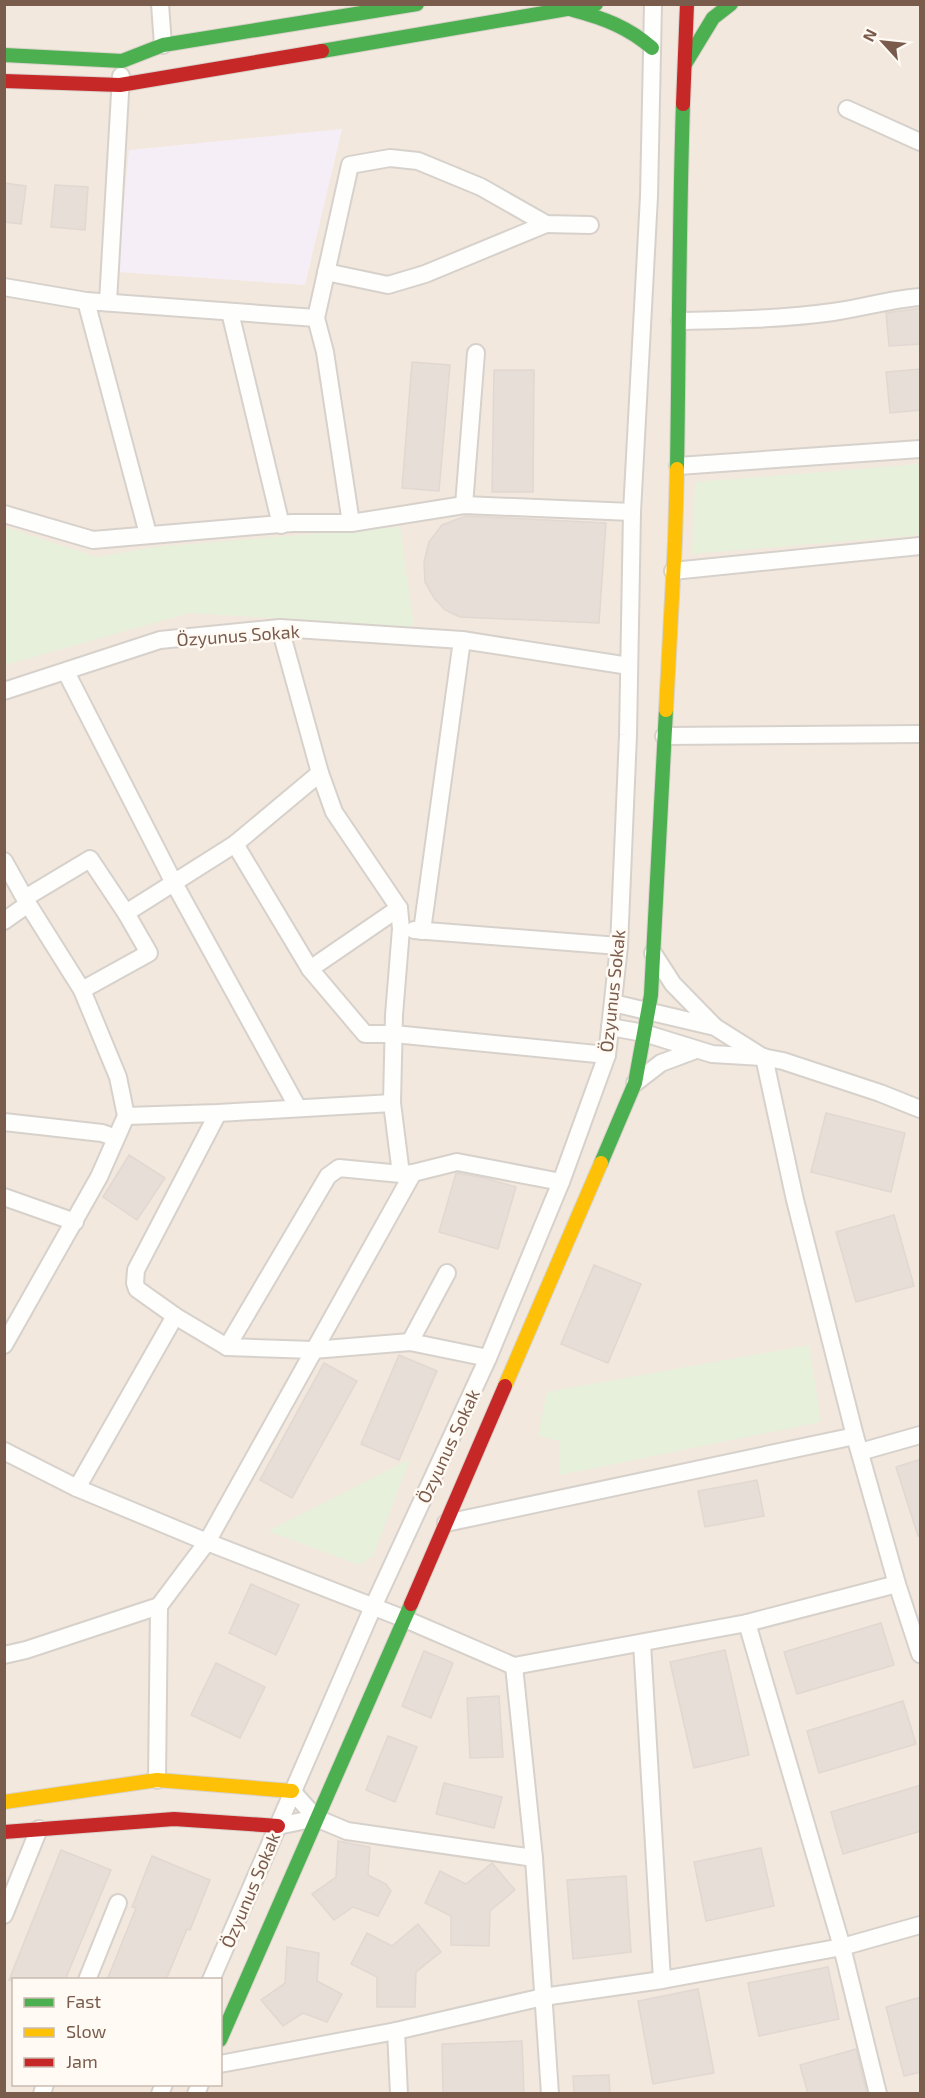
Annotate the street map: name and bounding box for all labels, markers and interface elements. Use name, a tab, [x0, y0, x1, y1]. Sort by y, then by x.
north arrow	[853, 12, 913, 72]
text: N	[858, 25, 880, 44]
street label: Özyunus Sokak	[176, 620, 300, 650]
street label: Özyunus Sokak	[595, 928, 629, 1054]
street label: Özyunus Sokak	[412, 1385, 484, 1507]
street label: Özyunus Sokak	[216, 1829, 284, 1951]
legend	[12, 1978, 222, 2086]
text: Fast	[66, 1990, 101, 2012]
text: Slow	[66, 2020, 107, 2042]
text: Jam	[66, 2050, 98, 2072]

